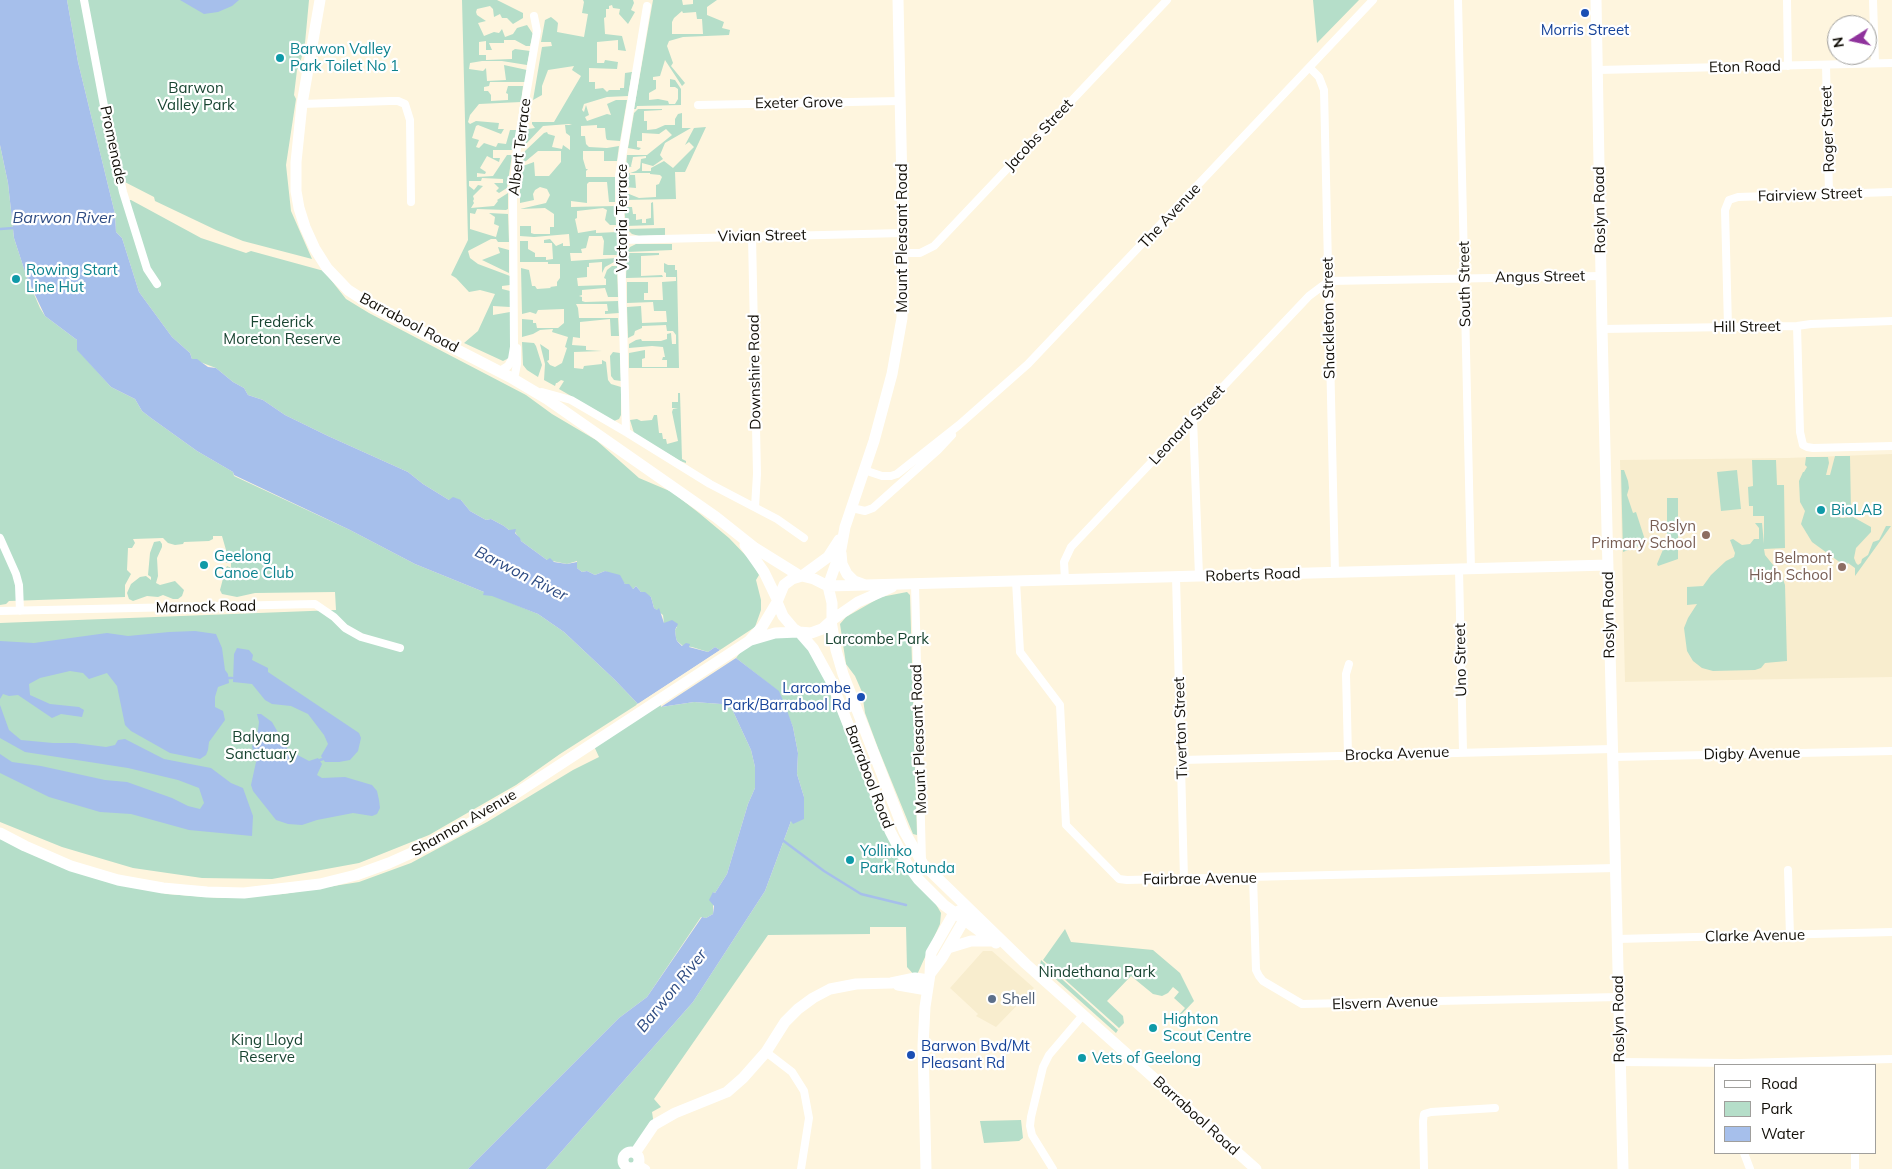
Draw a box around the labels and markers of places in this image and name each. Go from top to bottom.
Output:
marker: Morris Street [1579,7,1591,19]
place label: Morris Street [1541,21,1629,39]
place label: Barwon Valley Park Toilet No 1 [290,40,399,75]
marker: Barwon Valley Park Toilet No 1 [274,52,286,64]
place label: Rowing Start Line Hut [26,261,118,296]
marker: Rowing Start Line Hut [10,273,22,285]
place label: BioLAB [1831,501,1882,519]
marker: BioLAB [1815,504,1827,516]
place label: Roslyn Primary School [1591,517,1696,552]
marker: Roslyn Primary School [1700,529,1712,541]
place label: Geelong Canoe Club [214,547,294,582]
place label: Belmont High School [1749,549,1832,584]
marker: Geelong Canoe Club [198,559,210,571]
marker: Belmont High School [1836,561,1848,573]
place label: Larcombe Park/Barrabool Rd [723,679,851,714]
marker: Larcombe Park/Barrabool Rd [855,691,867,703]
place label: Yollinko Park Rotunda [860,842,955,877]
marker: Yollinko Park Rotunda [844,854,856,866]
place label: Shell [1002,990,1035,1008]
marker: Shell [986,993,998,1005]
place label: Highton Scout Centre [1163,1010,1251,1045]
marker: Highton Scout Centre [1147,1022,1159,1034]
place label: Barwon Bvd/Mt Pleasant Rd [921,1037,1030,1072]
marker: Barwon Bvd/Mt Pleasant Rd [905,1049,917,1061]
place label: Vets of Geelong [1092,1049,1201,1067]
marker: Vets of Geelong [1076,1052,1088,1064]

